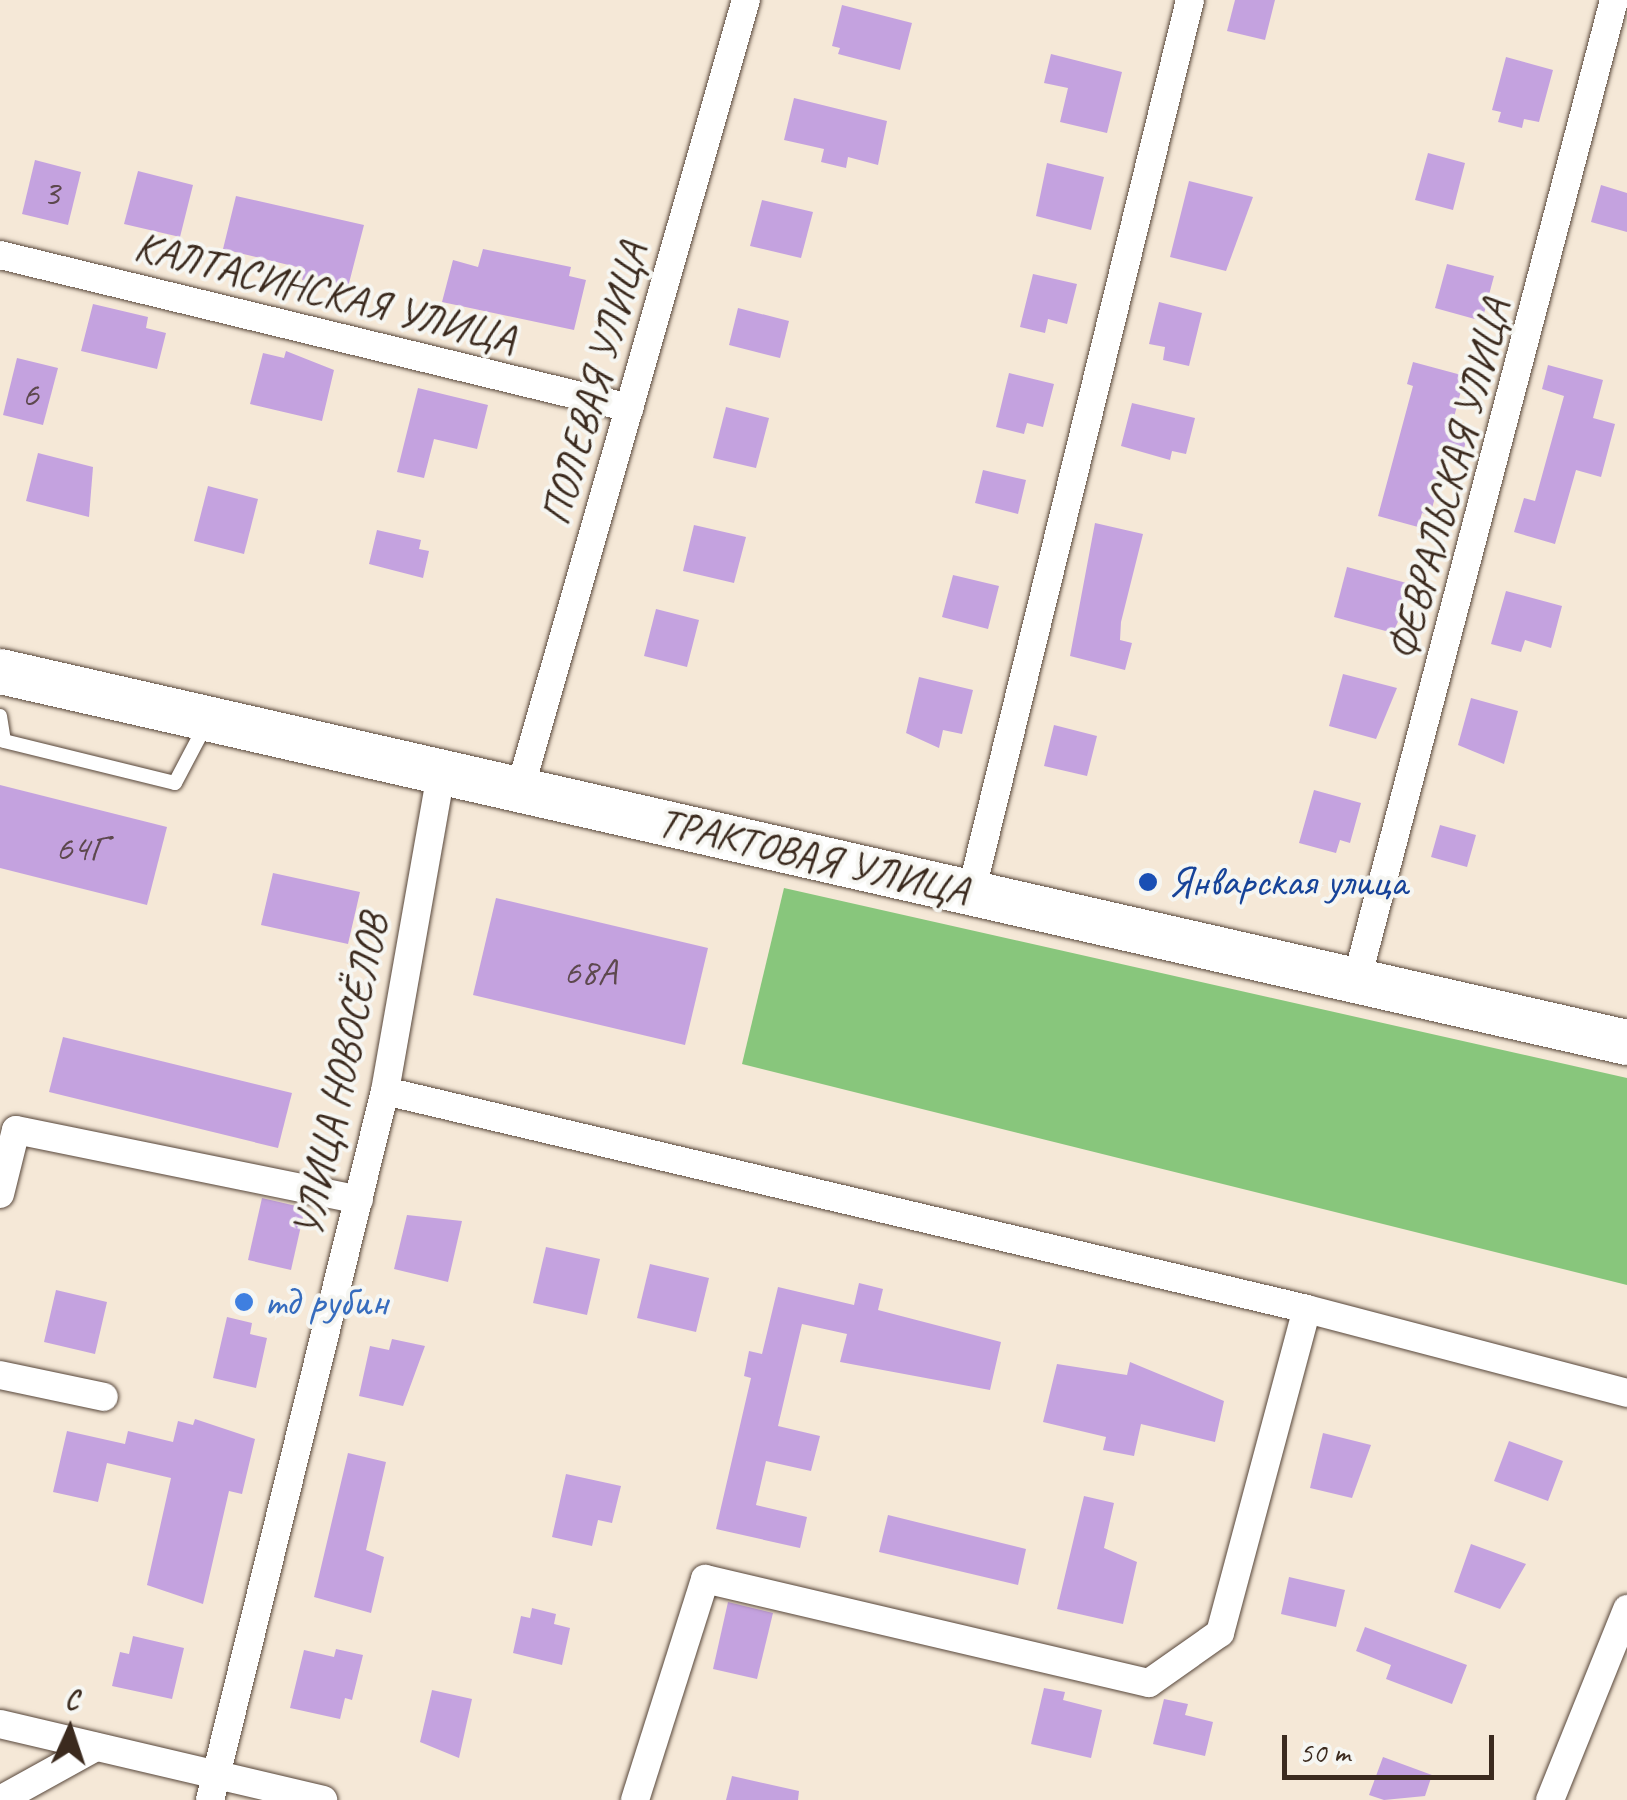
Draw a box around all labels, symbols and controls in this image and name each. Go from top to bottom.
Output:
house number: 3 [42,170,60,216]
street label: КАЛТАСИНСКАЯ УЛИЦА [130,221,520,365]
street label: ПОЛЕВАЯ УЛИЦА [531,238,659,530]
street label: ФЕВРАЛЬСКАЯ УЛИЦА [1378,294,1522,666]
house number: 6 [21,371,39,417]
street label: ТРАКТОВАЯ УЛИЦА [653,797,973,917]
house number: 64Г [55,825,107,871]
place label: Январская улица [1168,857,1407,907]
marker: Январская улица [1137,871,1159,893]
street label: УЛИЦА НОВОСЁЛОВ [282,911,400,1241]
house number: 68А [563,949,617,995]
place label: тд рубин [264,1277,385,1327]
marker: тд рубин [233,1291,255,1313]
north arrow [20,1680,120,1780]
text: С [64,1682,79,1717]
scale bar [1287,1715,1500,1777]
text: 50 m [1299,1733,1350,1771]

